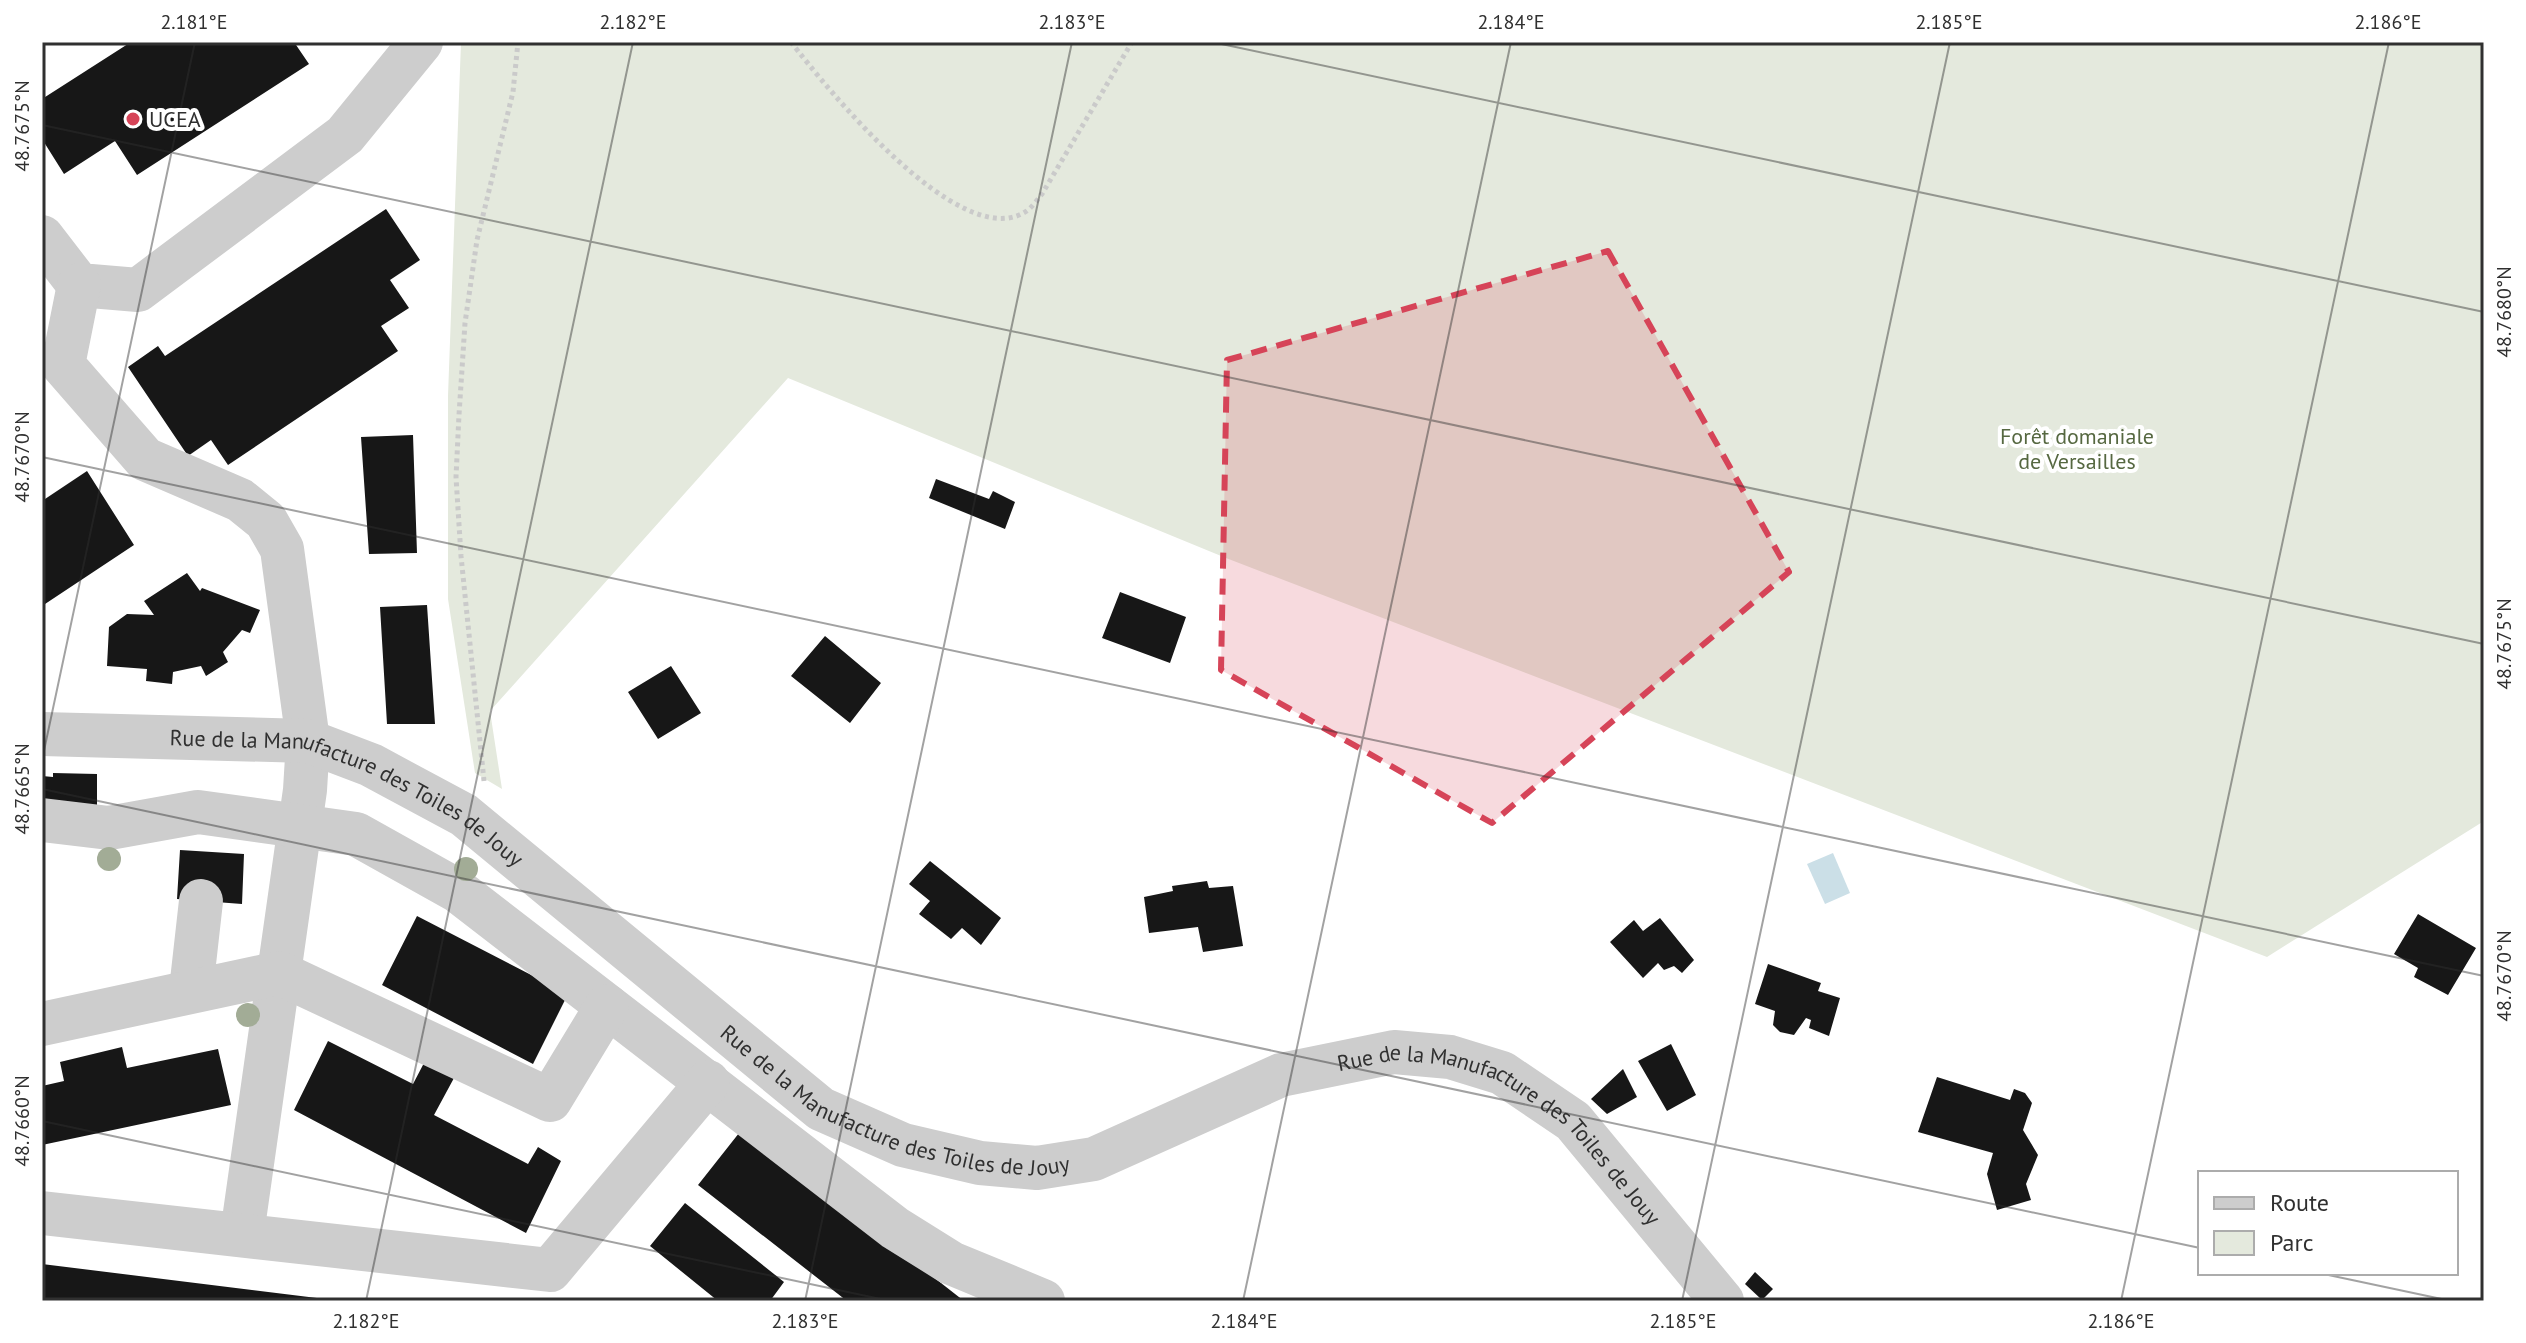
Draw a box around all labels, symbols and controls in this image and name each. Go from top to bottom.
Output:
text: 2.181°E [160,9,228,35]
text: 2.182°E [599,9,667,35]
text: 2.183°E [1038,9,1106,35]
text: 2.184°E [1477,9,1545,35]
text: 2.185°E [1915,9,1983,35]
text: 2.186°E [2354,9,2422,35]
text: 48.7675°N [9,80,35,172]
place label: UCEA [149,105,201,133]
marker: UCEA [124,110,142,128]
text: 48.7680°N [2491,266,2517,358]
text: 48.7670°N [9,411,35,503]
park label: Forêt domaniale de Versailles [2000,422,2154,475]
text: 48.7675°N [2491,598,2517,690]
street label: Rue de la Manufacture des Toiles de Jouy [169,723,530,873]
text: 48.7665°N [9,743,35,835]
text: 48.7670°N [2491,930,2517,1022]
street label: Rue de la Manufacture des Toiles de Jouy [715,1018,1072,1182]
street label: Rue de la Manufacture des Toiles de Jouy [1335,1038,1667,1231]
text: 48.7660°N [9,1075,35,1167]
legend [2198,1171,2458,1275]
text: Route [2270,1187,2329,1218]
text: Parc [2270,1227,2314,1258]
text: 2.182°E [332,1308,400,1334]
text: 2.183°E [771,1308,839,1334]
text: 2.184°E [1210,1308,1278,1334]
text: 2.185°E [1649,1308,1717,1334]
text: 2.186°E [2087,1308,2155,1334]

